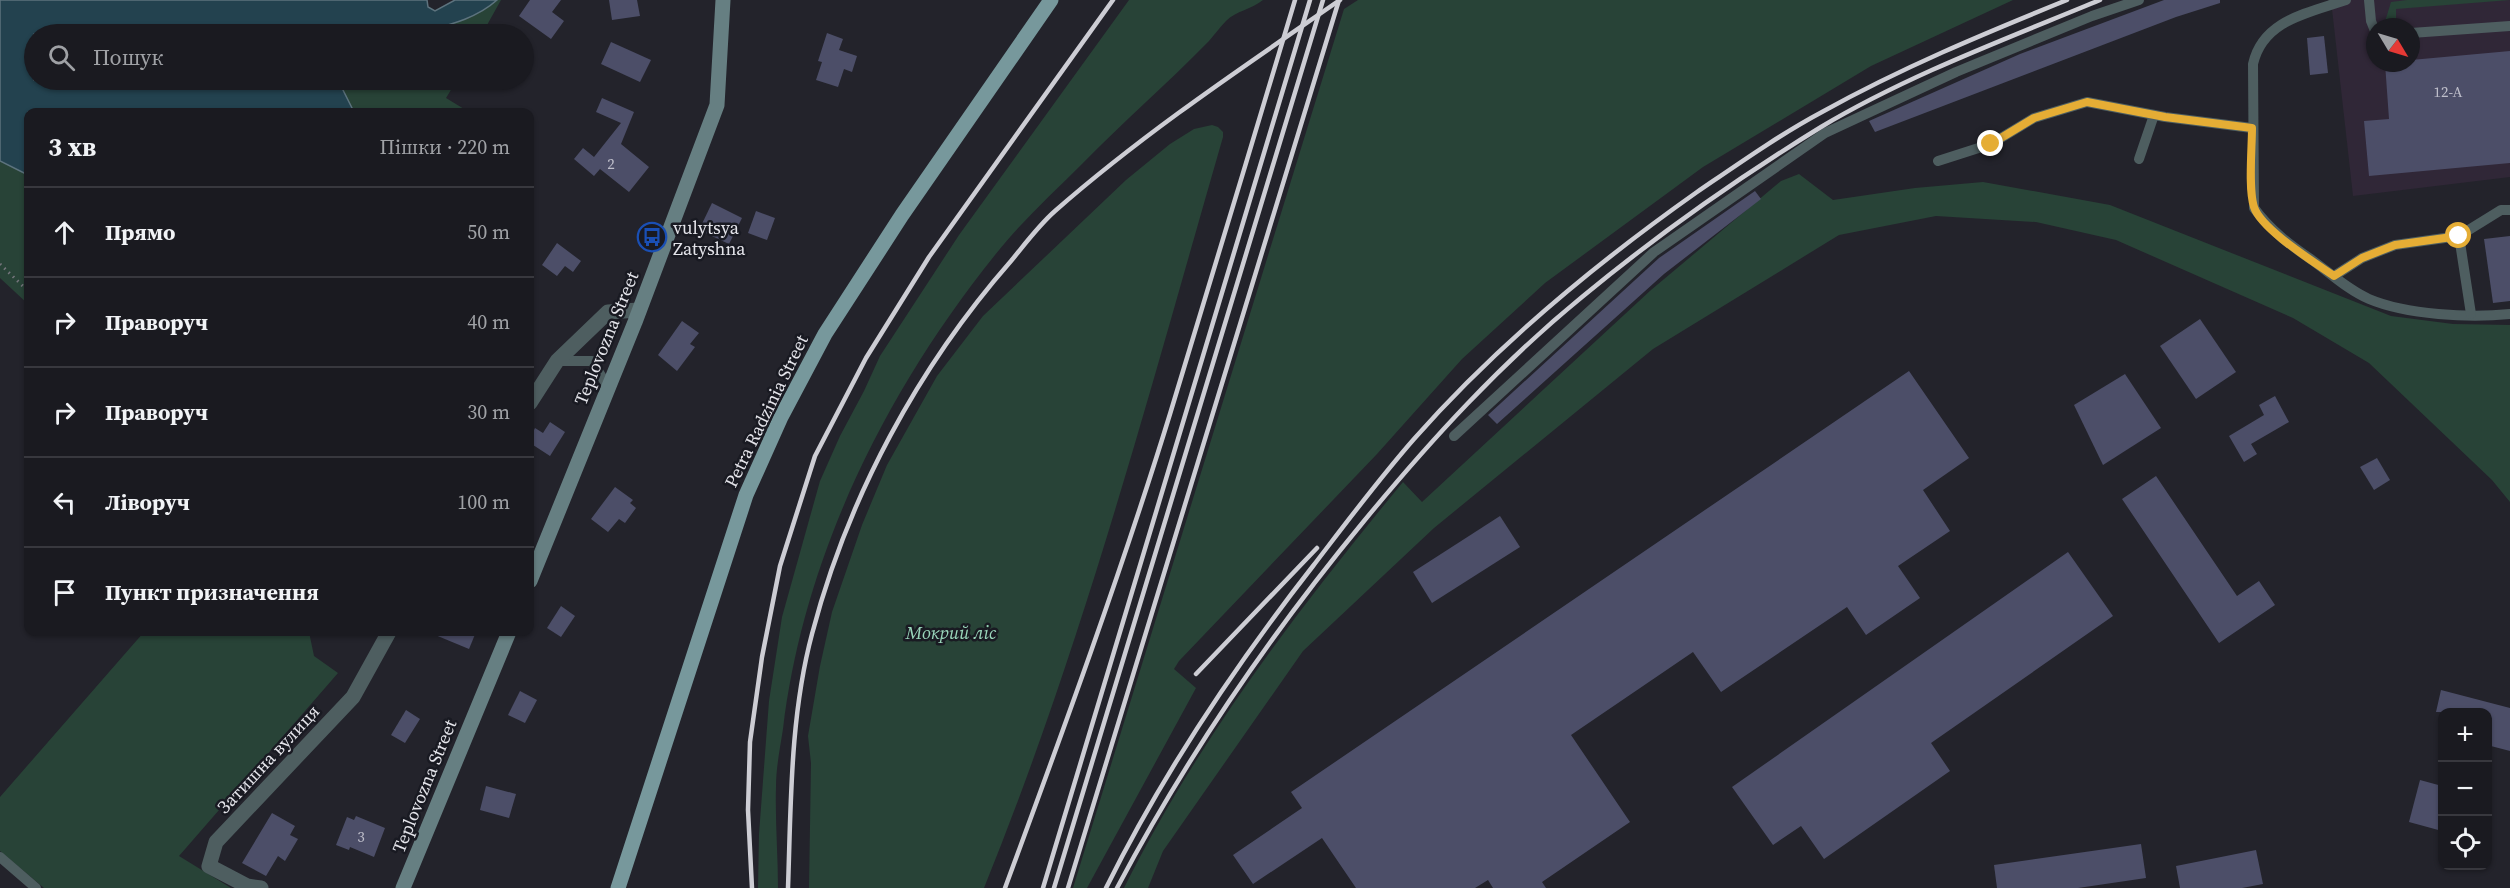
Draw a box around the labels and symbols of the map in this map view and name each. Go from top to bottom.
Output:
north arrow [2366,18,2420,72]
house number: 12-А [2433,81,2463,102]
route end [1977,130,2003,156]
house number: 2 [607,153,615,174]
place label: vulytsya Zatyshna [673,215,746,261]
bus stop icon: vulytsya Zatyshna [636,221,668,253]
route start [2445,222,2471,248]
street label: Teplovozna Street [568,267,644,408]
street label: Petra Radzinia Street [718,330,814,491]
park label: Мокрий ліс [905,620,997,645]
street label: Затишна вулиця [211,699,325,819]
street label: Teplovozna Street [386,715,462,856]
house number: 3 [357,826,365,847]

